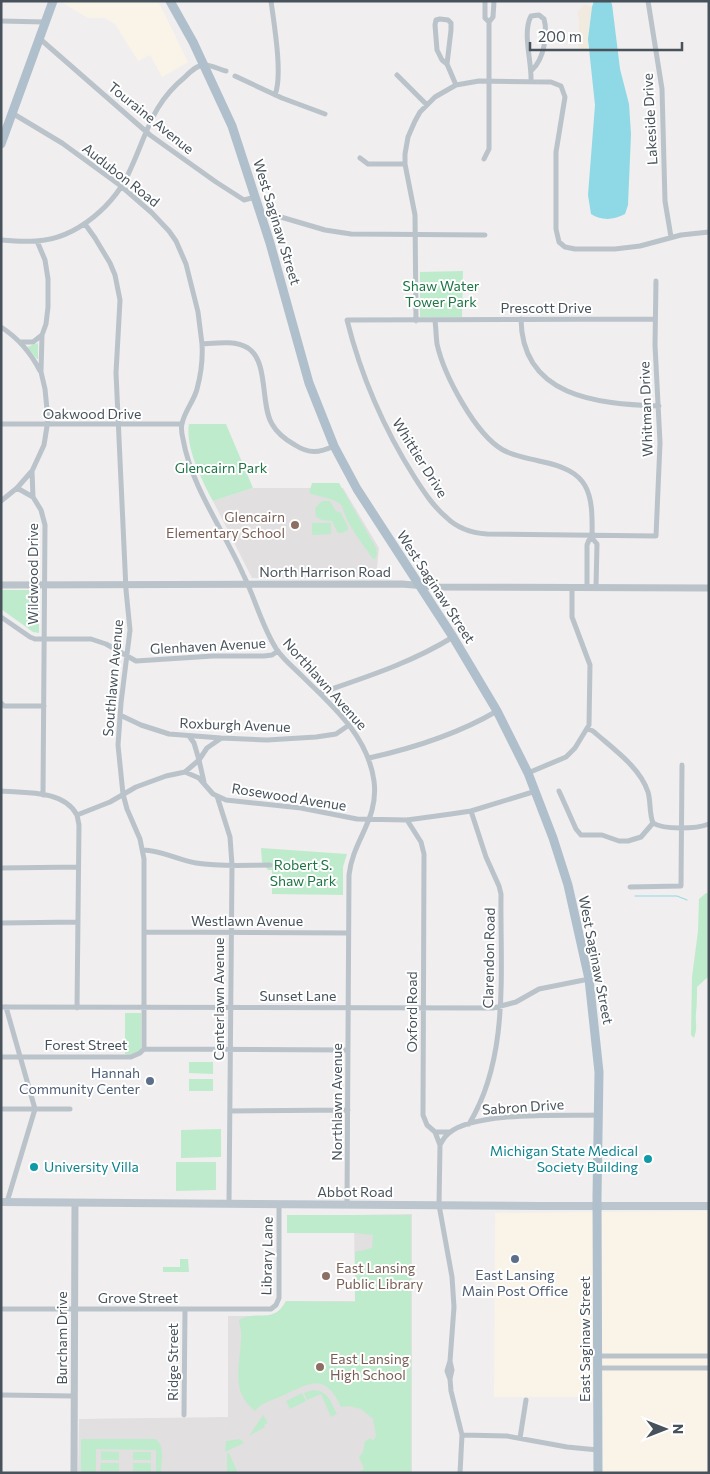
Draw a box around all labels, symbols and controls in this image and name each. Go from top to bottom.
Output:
scale bar [530,20,682,52]
text: 200 m [538,27,582,45]
street label: Lakeside Drive [639,73,660,165]
street label: Touraine Avenue [105,78,198,157]
street label: Audubon Road [79,139,163,210]
street label: West Saginaw Street [250,157,305,287]
park label: Shaw Water Tower Park [403,277,480,310]
street label: Prescott Drive [500,299,592,316]
street label: Whitman Drive [635,361,656,457]
street label: Oakwood Drive [43,405,141,422]
street label: Whittier Drive [389,415,452,501]
park label: Glencairn Park [175,459,268,476]
place label: Glencairn Elementary School [166,508,285,541]
marker: Glencairn Elementary School [289,519,301,531]
street label: Wildwood Drive [24,523,41,625]
street label: West Saginaw Street [394,527,479,646]
street label: North Harrison Road [259,563,391,580]
street label: Southlawn Avenue [99,619,126,737]
street label: Glenhaven Avenue [150,634,266,657]
street label: Northlawn Avenue [280,634,371,733]
street label: Roxburgh Avenue [179,714,291,735]
street label: Rosewood Avenue [231,779,348,814]
park label: Robert S. Shaw Park [270,856,337,889]
street label: West Saginaw Street [576,894,617,1026]
street label: Clarendon Road [479,907,498,1009]
street label: Westlawn Avenue [191,912,303,929]
street label: Centerlawn Avenue [210,938,227,1060]
street label: Oxford Road [403,971,420,1053]
street label: Sunset Lane [260,987,336,1004]
street label: Forest Street [44,1036,128,1053]
street label: Northlawn Avenue [328,1043,345,1161]
place label: Hannah Community Center [19,1064,140,1097]
marker: Hannah Community Center [144,1075,156,1087]
street label: Sabron Drive [481,1095,564,1118]
place label: Michigan State Medical Society Building [490,1142,638,1175]
marker: Michigan State Medical Society Building [642,1153,654,1165]
place label: University Villa [44,1158,139,1175]
marker: University Villa [28,1161,40,1173]
street label: Abbot Road [317,1183,393,1200]
street label: Library Lane [257,1216,276,1296]
marker: East Lansing Main Post Office [509,1253,521,1265]
place label: East Lansing Public Library [336,1259,423,1292]
place label: East Lansing Main Post Office [462,1266,568,1299]
marker: East Lansing Public Library [320,1270,332,1282]
street label: East Saginaw Street [576,1276,593,1402]
street label: Grove Street [98,1289,178,1306]
street label: Burcham Drive [53,1291,70,1385]
street label: Ridge Street [164,1323,181,1401]
place label: East Lansing High School [330,1350,410,1383]
marker: East Lansing High School [314,1361,326,1373]
north arrow [640,1404,690,1454]
text: N [670,1424,687,1434]

